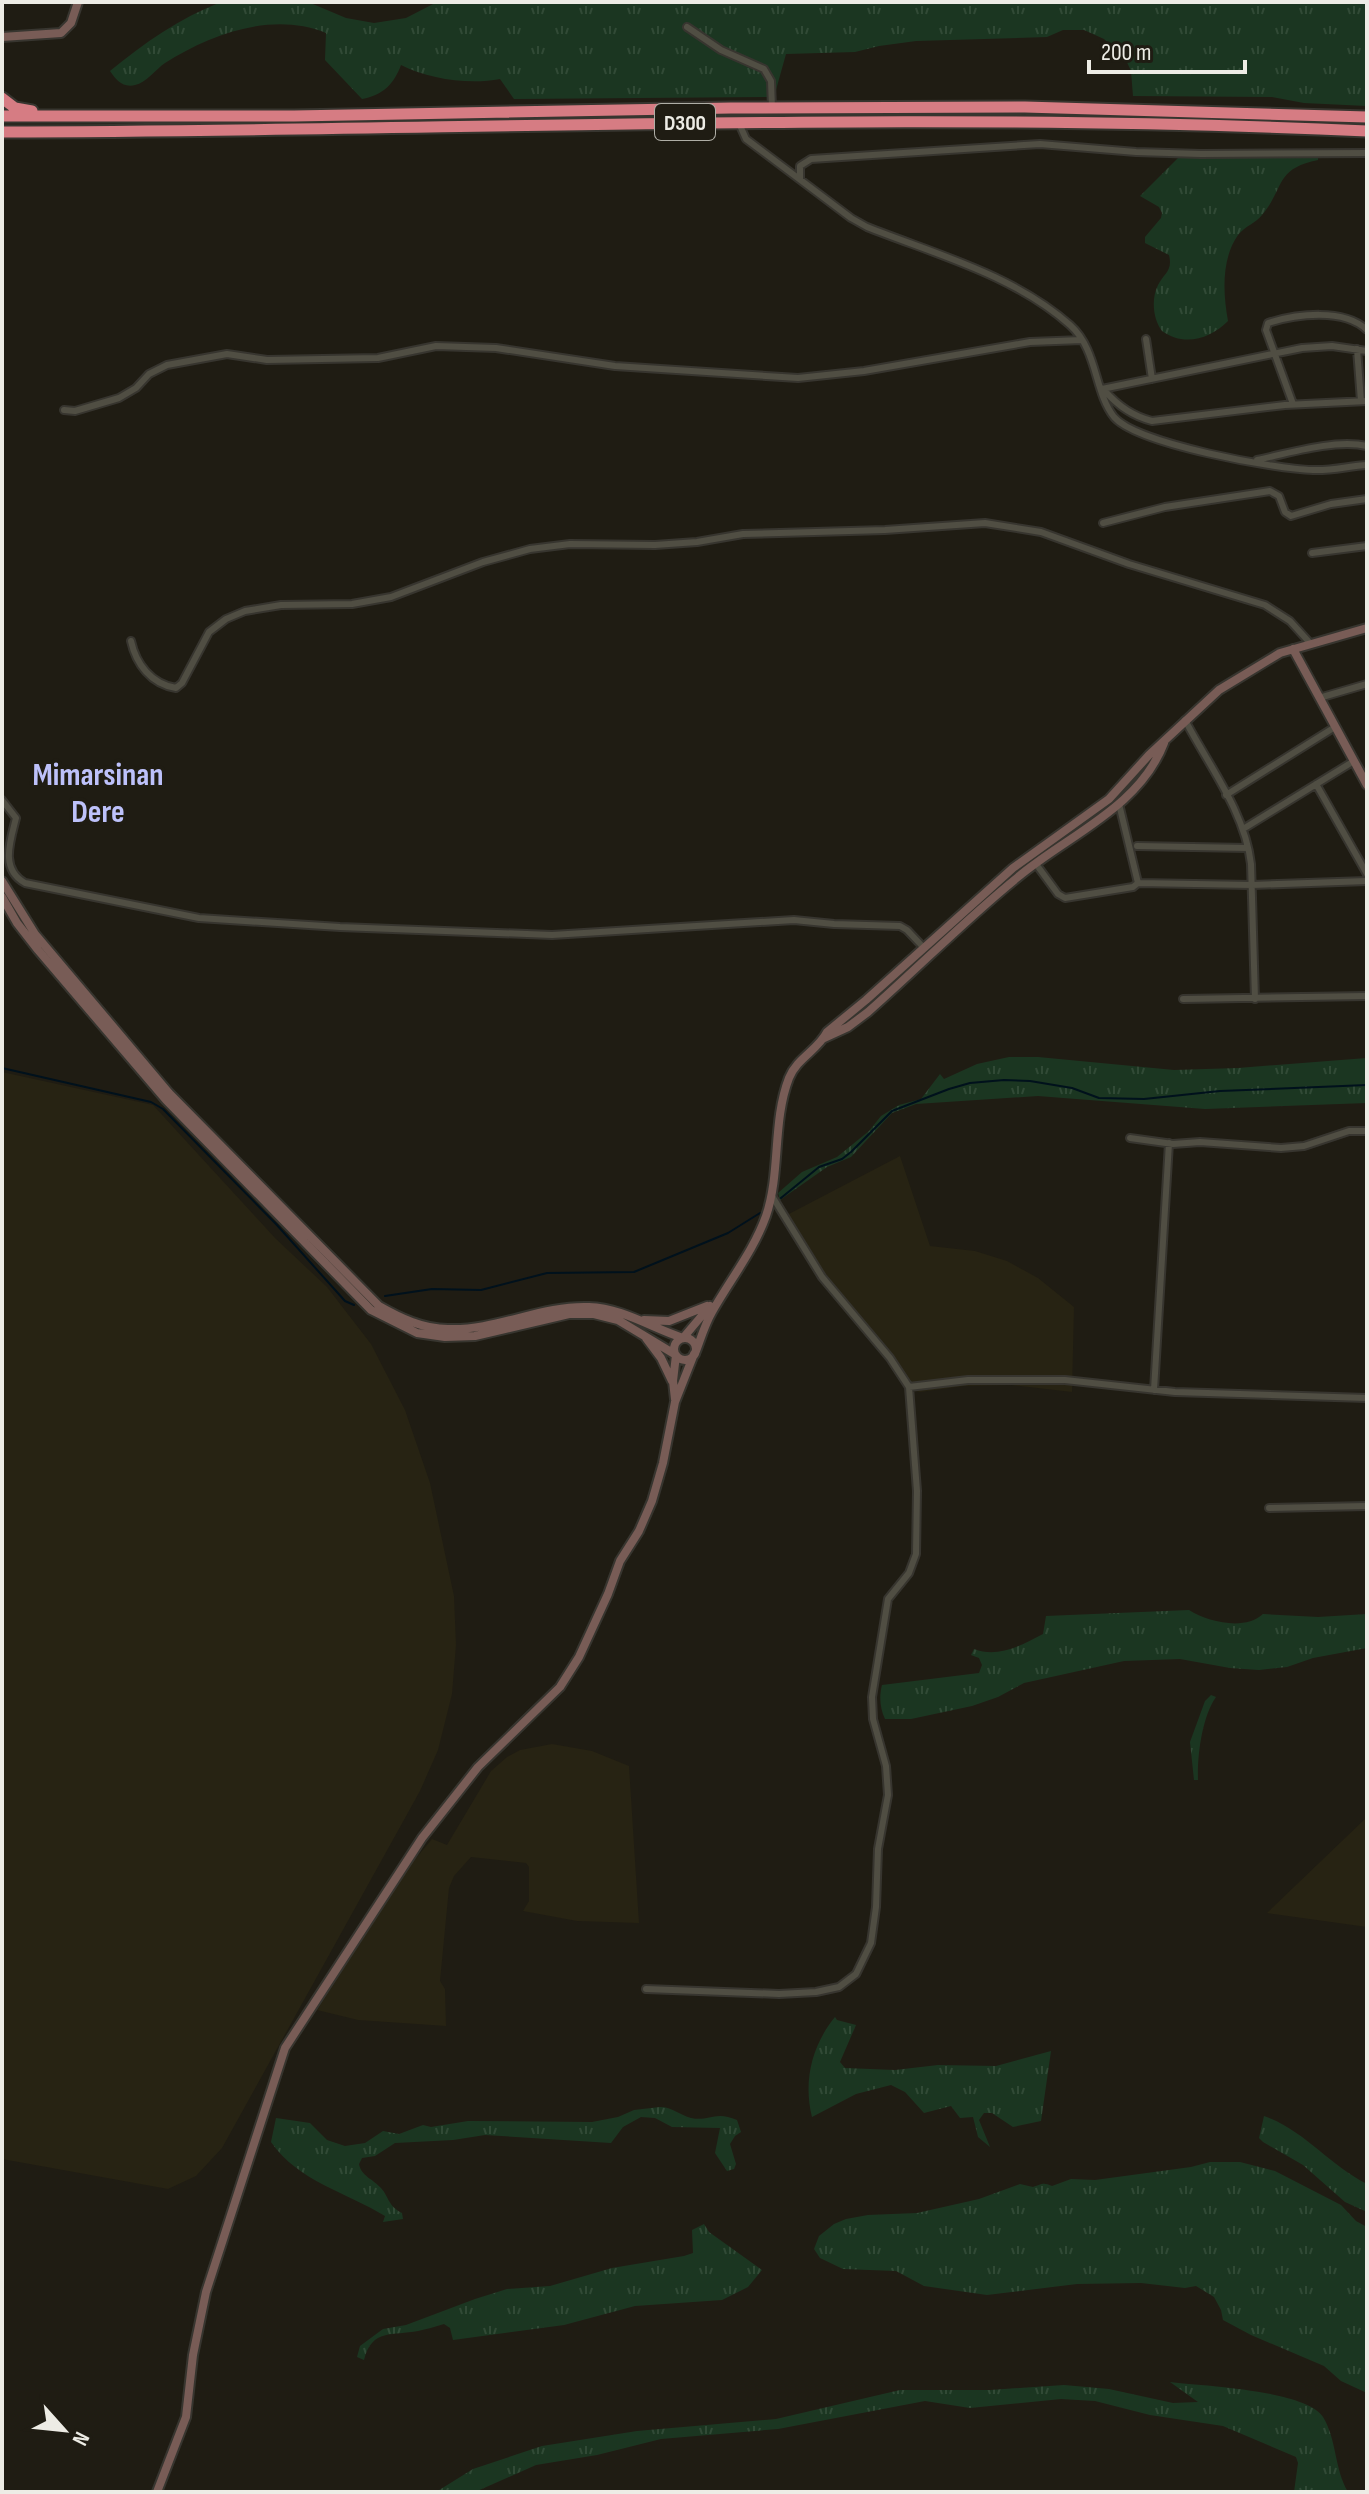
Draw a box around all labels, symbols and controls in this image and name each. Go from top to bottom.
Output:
scale bar [1089,24,1245,74]
text: 200 m [1101,38,1152,67]
road number: D300 [655,104,715,140]
district label: Mimarsinan Dere [32,756,164,832]
north arrow [24,2390,104,2470]
text: N [66,2427,95,2450]

